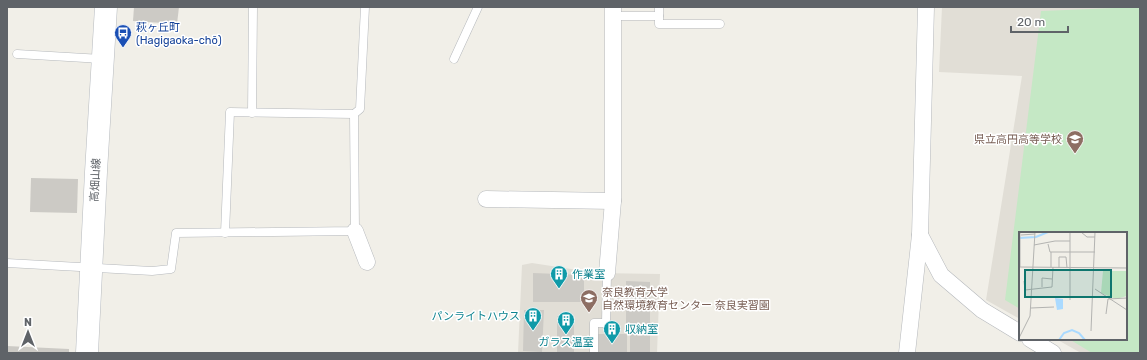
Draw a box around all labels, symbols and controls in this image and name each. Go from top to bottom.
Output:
scale bar [1011,8,1068,34]
text: 20 m [1017,15,1045,29]
place label: 萩ヶ丘町 (Hagigaoka-chō) [136,21,222,47]
bus stop icon: 萩ヶ丘町 (Hagigaoka-chō) [113,23,133,48]
school or university icon: 県立高円高等学校 [1065,129,1085,154]
place label: 県立高円高等学校 [974,133,1062,146]
street label: 高畑山線 [88,158,103,202]
inset map [1019,232,1127,340]
building icon: 作業室 [549,264,569,289]
place label: 作業室 [572,268,605,281]
place label: 奈良教育大学 自然環境教育センター 奈良実習園 [602,286,770,312]
school or university icon: 奈良教育大学 自然環境教育センター 奈良実習園 [579,288,599,313]
building icon: パンライトハウス [523,306,543,331]
place label: パンライトハウス [431,310,520,323]
building icon: ガラス温室 [556,310,576,335]
north arrow [8,312,48,352]
text: N [24,316,32,329]
building icon: 収納室 [602,319,622,344]
place label: 収納室 [625,323,658,336]
place label: ガラス温室 [539,336,593,349]

